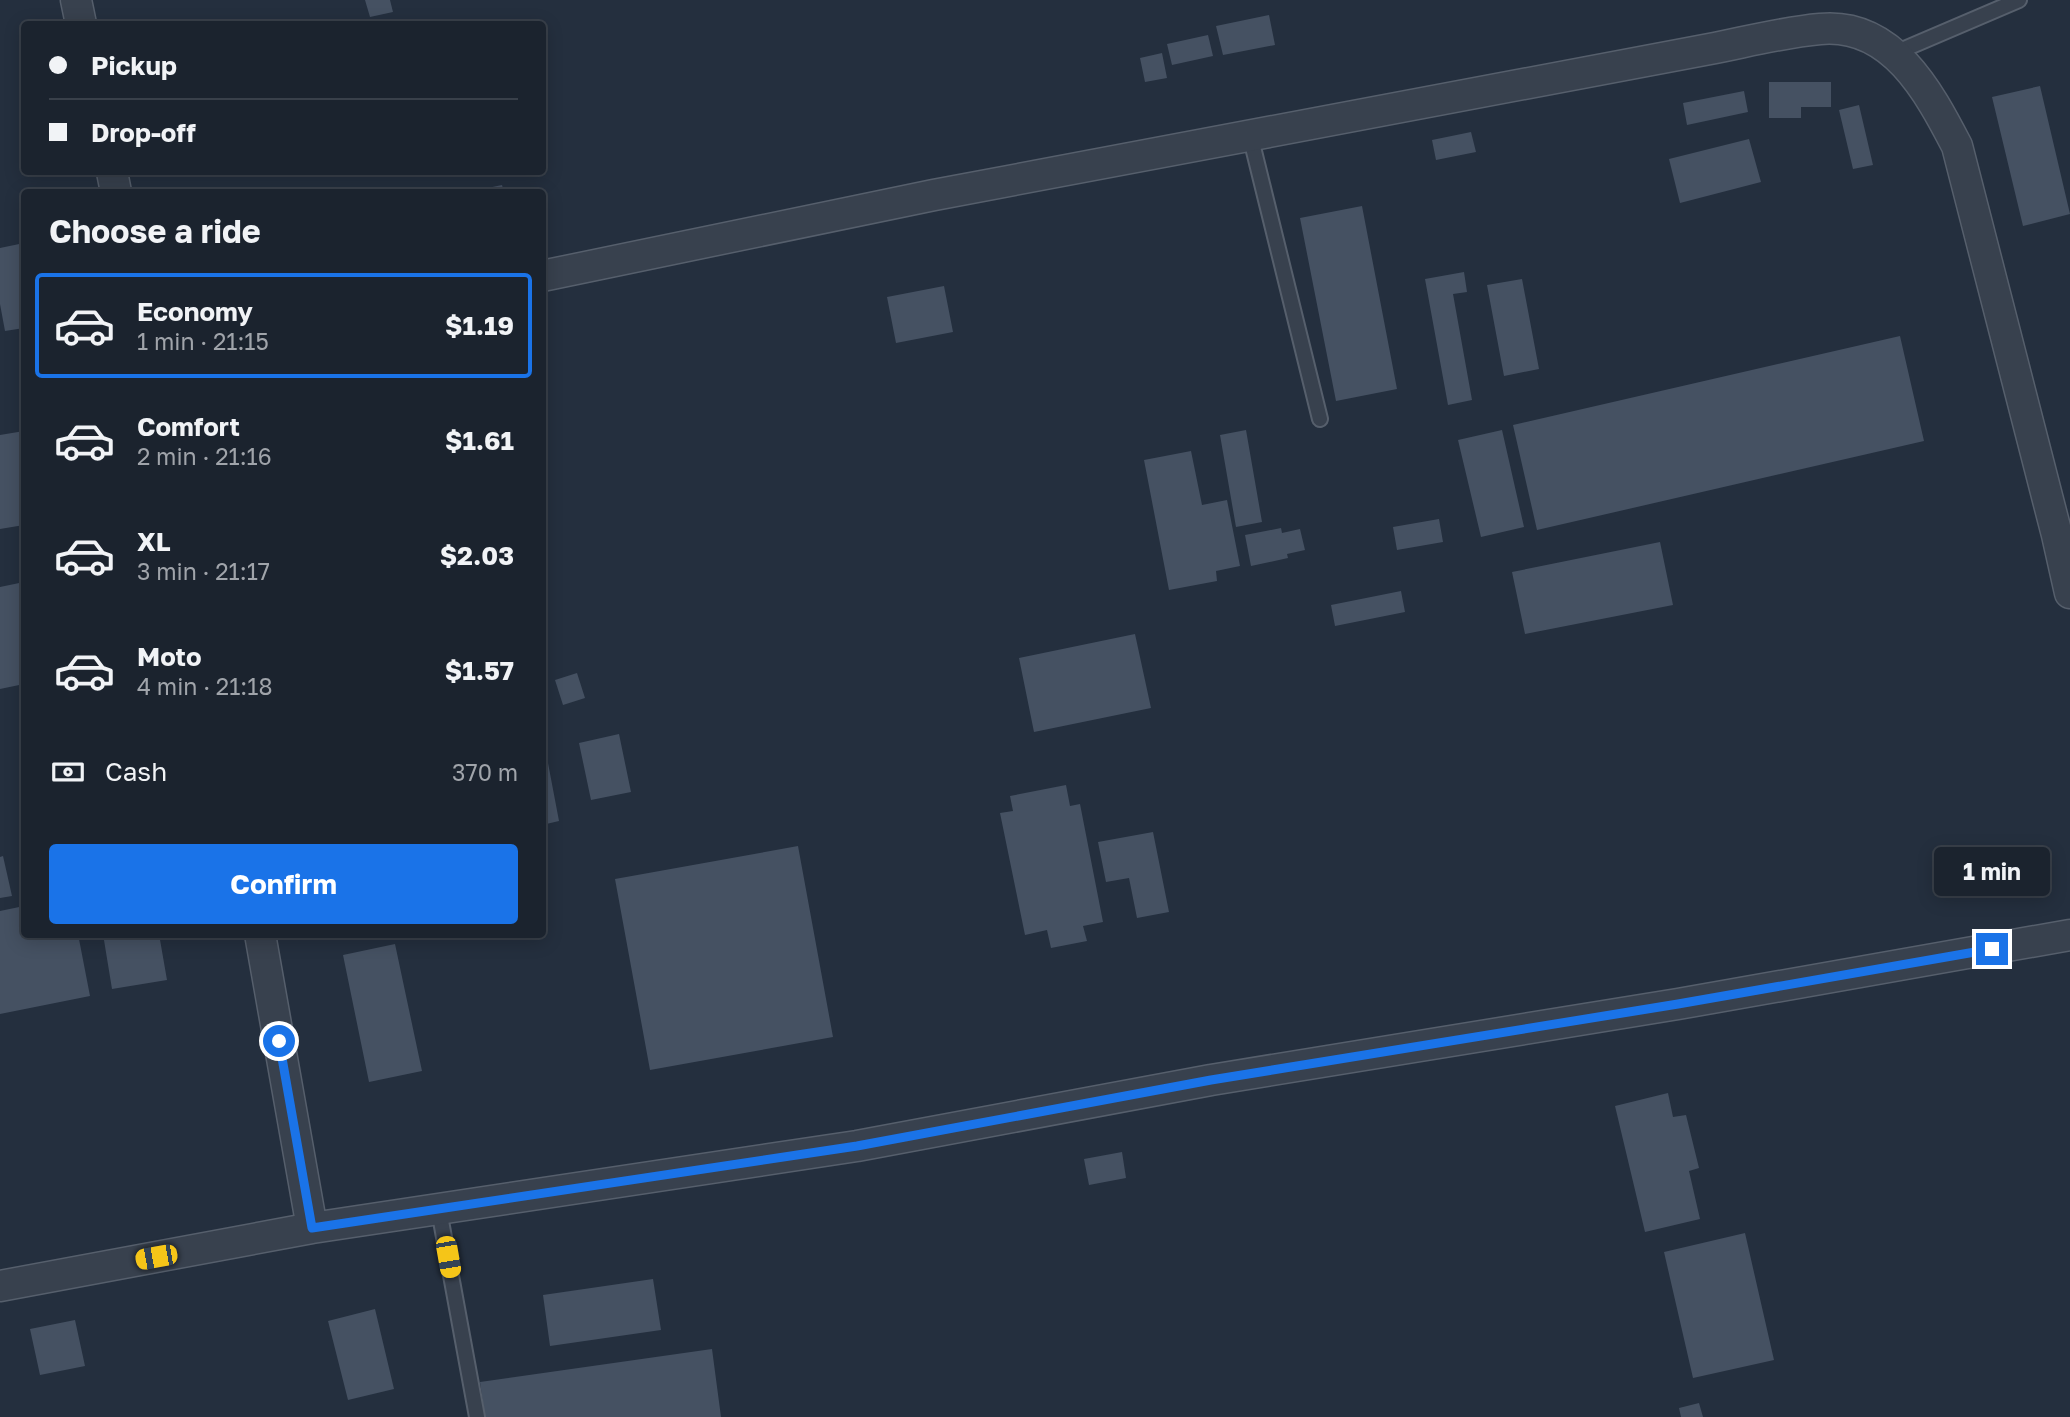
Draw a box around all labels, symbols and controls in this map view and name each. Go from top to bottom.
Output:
text: Pickup [91,50,177,81]
text: Drop-off [91,117,196,148]
text: Choose a ride [49,212,261,250]
icon: car [53,294,116,357]
text: Economy [137,296,253,327]
text: $1.19 [445,310,514,341]
text: 1 min · 21:15 [137,327,269,355]
icon: car [53,409,116,472]
text: Comfort [137,411,240,442]
text: $1.61 [445,425,514,456]
text: 2 min · 21:16 [137,442,272,470]
icon: car [53,524,116,587]
text: XL [137,526,171,557]
text: $2.03 [440,540,514,571]
text: 3 min · 21:17 [137,557,270,585]
icon: car [53,639,116,702]
text: Moto [137,641,202,672]
text: $1.57 [445,655,514,686]
text: 4 min · 21:18 [137,672,272,700]
icon: cash [49,753,87,791]
text: Cash [105,756,167,787]
text: 370 m [452,758,518,786]
button: Confirm [49,844,518,924]
callout: 1 min [1934,848,2050,897]
text: 1 min [1963,857,2021,885]
route end [1976,933,2008,965]
route start [263,1025,295,1057]
car [435,1234,462,1280]
car [134,1243,179,1271]

